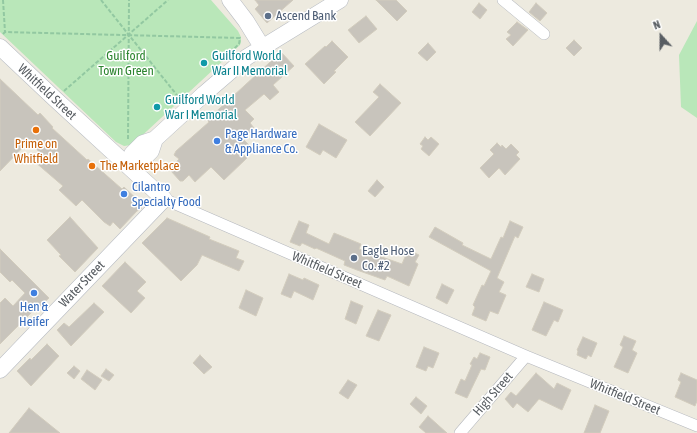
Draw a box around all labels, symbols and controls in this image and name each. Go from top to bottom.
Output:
place label: Ascend Bank [276,8,336,24]
marker: Ascend Bank [263,11,273,21]
north arrow [641,16,681,56]
text: N [652,18,662,32]
park label: Guilford Town Green [98,48,154,79]
place label: Guilford World War II Memorial [212,48,288,79]
marker: Guilford World War II Memorial [199,58,209,68]
street label: Whitfield Street [14,61,80,123]
place label: Guilford World War I Memorial [165,92,237,123]
marker: Guilford World War I Memorial [152,102,162,112]
marker: Prime on Whitfield [31,125,41,135]
place label: Page Hardware & Appliance Co. [225,126,298,157]
place label: Prime on Whitfield [14,136,58,167]
marker: Page Hardware & Appliance Co. [212,136,222,146]
place label: The Marketplace [100,158,179,174]
marker: The Marketplace [87,161,97,171]
place label: Cilantro Specialty Food [132,179,201,210]
marker: Cilantro Specialty Food [119,189,129,199]
place label: Eagle Hose Co. #2 [362,243,414,274]
street label: Whitfield Street [290,248,364,292]
marker: Eagle Hose Co. #2 [349,253,359,263]
street label: Water Street [56,257,108,311]
marker: Hen & Heifer [29,288,39,298]
place label: Hen & Heifer [19,299,49,330]
street label: High Street [470,369,516,419]
street label: Whitfield Street [587,376,663,418]

